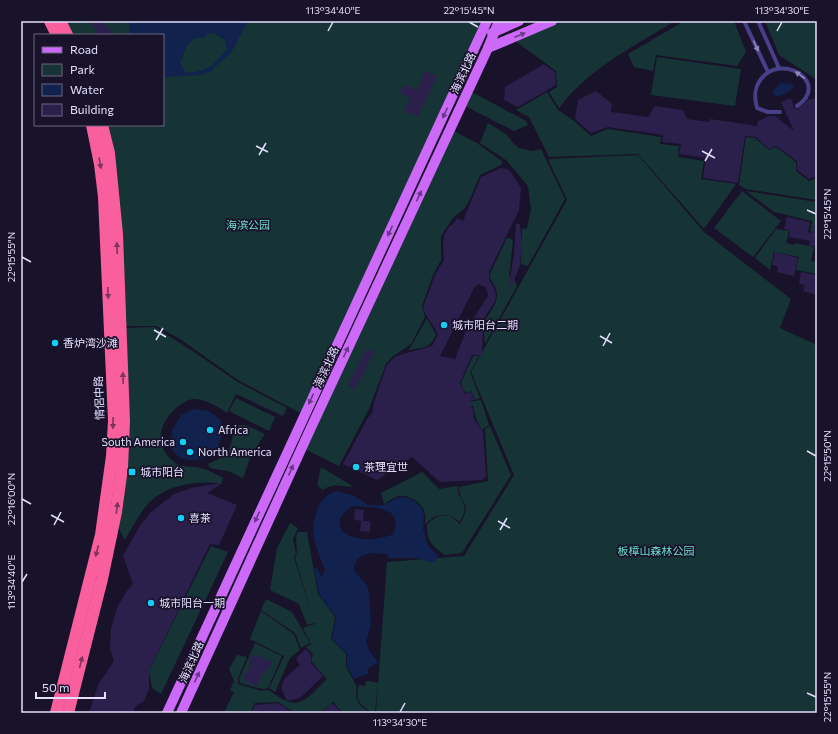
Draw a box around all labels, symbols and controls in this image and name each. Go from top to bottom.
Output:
text: 113°34'40"E [306,4,360,16]
text: 22°15'45"N [444,4,494,16]
text: 113°34'30"E [755,4,809,16]
one-way arrow [515,32,527,38]
legend [34,34,164,126]
one-way arrow [753,41,759,52]
text: Road [70,42,98,56]
street label: 海滨北路 [447,50,478,95]
text: Park [70,62,96,76]
one-way arrow [795,71,806,79]
text: Water [70,82,104,96]
text: Building [70,102,114,116]
one-way arrow [442,107,448,118]
one-way arrow [97,157,103,169]
text: 22°15'45"N [821,189,833,239]
one-way arrow [416,190,422,202]
park label: 海滨公园 [226,218,270,231]
one-way arrow [387,225,393,236]
text: 22°15'55"N [5,232,17,282]
one-way arrow [114,242,121,254]
one-way arrow [105,287,112,299]
place label: 城市阳台二期 [452,318,518,331]
marker: 城市阳台二期 [439,320,449,330]
place label: 香炉湾沙滩 [63,336,118,349]
marker: 香炉湾沙滩 [50,338,60,348]
street label: 海滨北路 [310,344,341,389]
one-way arrow [343,346,349,357]
one-way arrow [119,372,126,384]
street label: 情侶中路 [91,376,106,420]
one-way arrow [308,393,314,405]
one-way arrow [110,417,116,430]
place label: Africa [218,423,248,436]
marker: Africa [205,425,215,435]
text: 22°15'50"N [821,430,833,482]
place label: South America [102,435,175,448]
marker: South America [178,437,188,447]
place label: North America [198,445,272,458]
marker: North America [185,447,195,457]
place label: 茶理宜世 [364,460,408,473]
marker: 茶理宜世 [351,462,361,472]
one-way arrow [289,463,295,475]
place label: 城市阳台 [140,465,184,478]
marker: 城市阳台 [127,467,137,477]
text: 22°16'00"N [5,473,17,525]
one-way arrow [114,502,120,514]
place label: 喜茶 [189,511,211,524]
one-way arrow [254,512,260,523]
marker: 喜茶 [176,513,186,523]
park label: 板樟山森林公园 [618,544,695,557]
one-way arrow [93,545,99,557]
text: 113°34'40"E [5,555,17,609]
place label: 城市阳台一期 [159,596,225,609]
marker: 城市阳台一期 [146,598,156,608]
street label: 海滨北路 [176,639,205,685]
one-way arrow [78,655,84,668]
one-way arrow [194,672,200,683]
text: 22°15'55"N [821,672,833,722]
scale bar [36,674,105,700]
text: 50 m [42,680,70,694]
text: 113°34'30"E [373,716,427,728]

